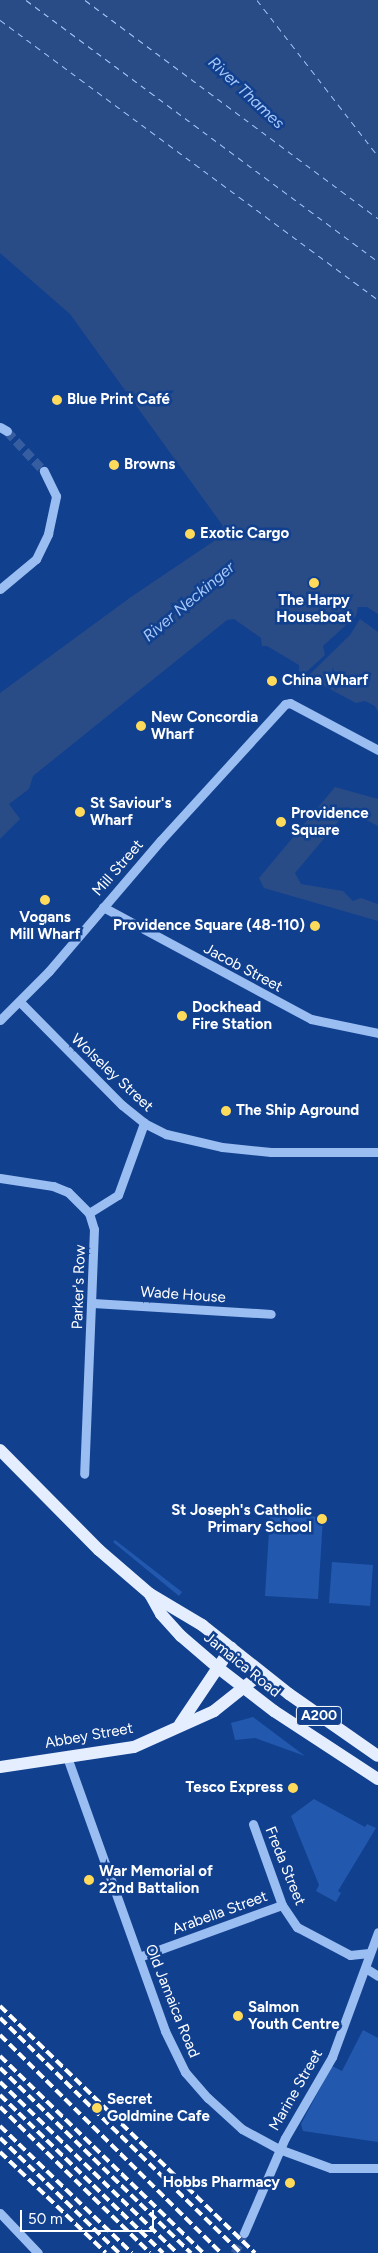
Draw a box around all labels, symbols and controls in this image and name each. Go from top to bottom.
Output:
water label: River Thames [204,53,288,133]
place label: Blue Print Café [67,391,170,409]
marker: Blue Print Café [51,394,63,406]
place label: Browns [124,456,175,474]
marker: Browns [108,459,120,471]
place label: Exotic Cargo [200,525,289,543]
marker: Exotic Cargo [184,528,196,540]
water label: River Neckinger [139,558,239,646]
marker: The Harpy Houseboat [308,577,320,589]
place label: The Harpy Houseboat [276,591,352,626]
place label: China Wharf [282,672,368,690]
marker: China Wharf [266,675,278,687]
place label: New Concordia Wharf [151,708,258,743]
marker: New Concordia Wharf [135,720,147,732]
place label: St Saviour's Wharf [90,794,171,829]
place label: Providence Square [291,804,369,839]
marker: St Saviour's Wharf [74,806,86,818]
marker: Providence Square [275,816,287,828]
street label: Mill Street [89,836,147,900]
marker: Vogans Mill Wharf [39,894,51,906]
place label: Vogans Mill Wharf [10,908,80,943]
place label: Providence Square (48-110) [113,917,305,935]
marker: Providence Square (48-110) [309,920,321,932]
street label: Jacob Street [201,940,285,996]
place label: Dockhead Fire Station [192,998,272,1033]
marker: Dockhead Fire Station [176,1010,188,1022]
street label: Wolseley Street [67,1030,157,1116]
place label: The Ship Aground [236,1102,359,1120]
marker: The Ship Aground [220,1105,232,1117]
street label: Parker's Row [69,1244,89,1330]
street label: Wade House [140,1283,226,1307]
place label: St Joseph's Catholic Primary School [171,1501,312,1536]
marker: St Joseph's Catholic Primary School [316,1513,328,1525]
street label: Jamaica Road [200,1629,284,1701]
road number: A200 [295,1704,343,1728]
street label: Abbey Street [43,1719,135,1753]
place label: Tesco Express [186,1779,283,1797]
marker: Tesco Express [287,1782,299,1794]
street label: Freda Street [261,1824,309,1908]
place label: War Memorial of 22nd Battalion [99,1862,213,1897]
marker: War Memorial of 22nd Battalion [83,1874,95,1886]
street label: Arabella Street [170,1887,270,1939]
street label: Old Jamaica Road [141,1942,203,2060]
place label: Salmon Youth Centre [248,1998,340,2033]
marker: Salmon Youth Centre [232,2010,244,2022]
street label: Marine Street [265,2046,327,2134]
place label: Secret Goldmine Cafe [107,2090,210,2125]
marker: Secret Goldmine Cafe [91,2102,103,2114]
place label: Hobbs Pharmacy [163,2174,280,2192]
marker: Hobbs Pharmacy [284,2177,296,2189]
scale bar [22,2200,156,2232]
text: 50 m [28,2210,63,2228]

